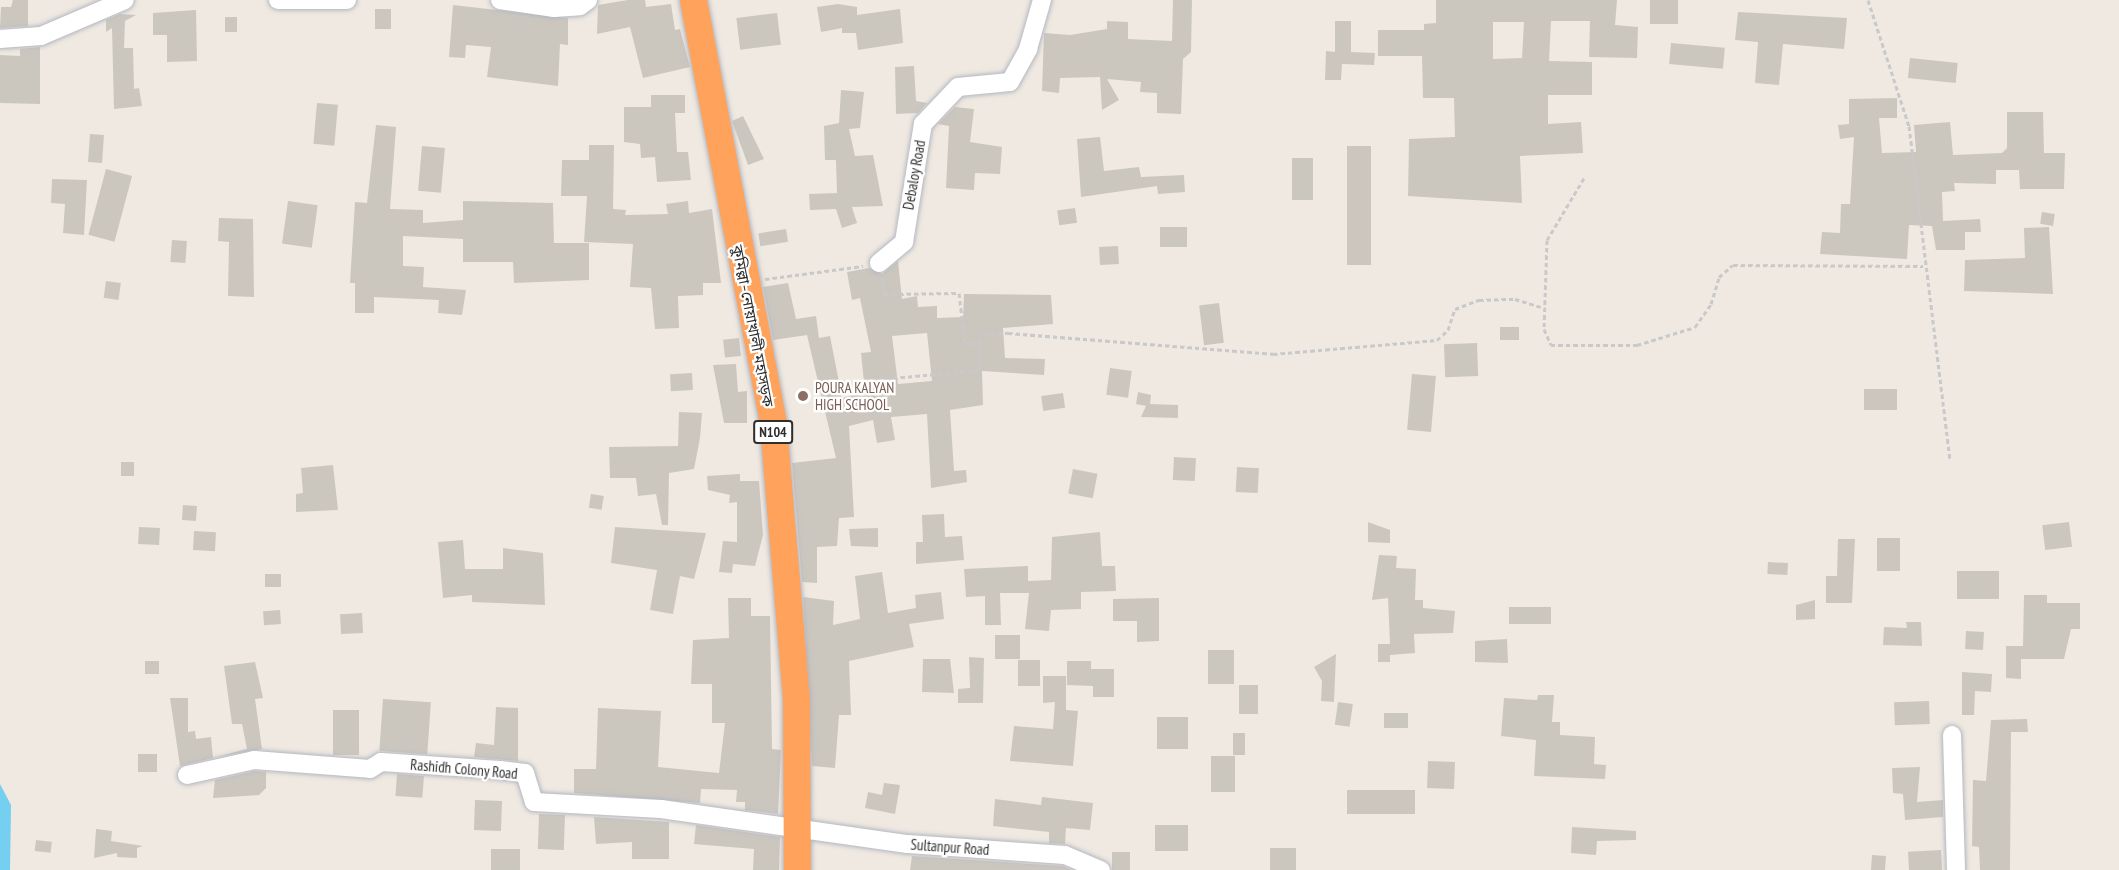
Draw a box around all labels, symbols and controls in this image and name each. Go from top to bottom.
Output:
street label: Debaloy Road [899,139,929,211]
street label: কুমিল্লা–নোয়াখালী মহাসড়ক [728,244,778,408]
place label: POURA KALYAN HIGH SCHOOL [815,378,895,413]
marker: POURA KALYAN HIGH SCHOOL [796,389,810,403]
road number: N104 [752,421,794,443]
street label: Rashidh Colony Road [409,755,519,783]
street label: Sultanpur Road [910,835,990,859]

